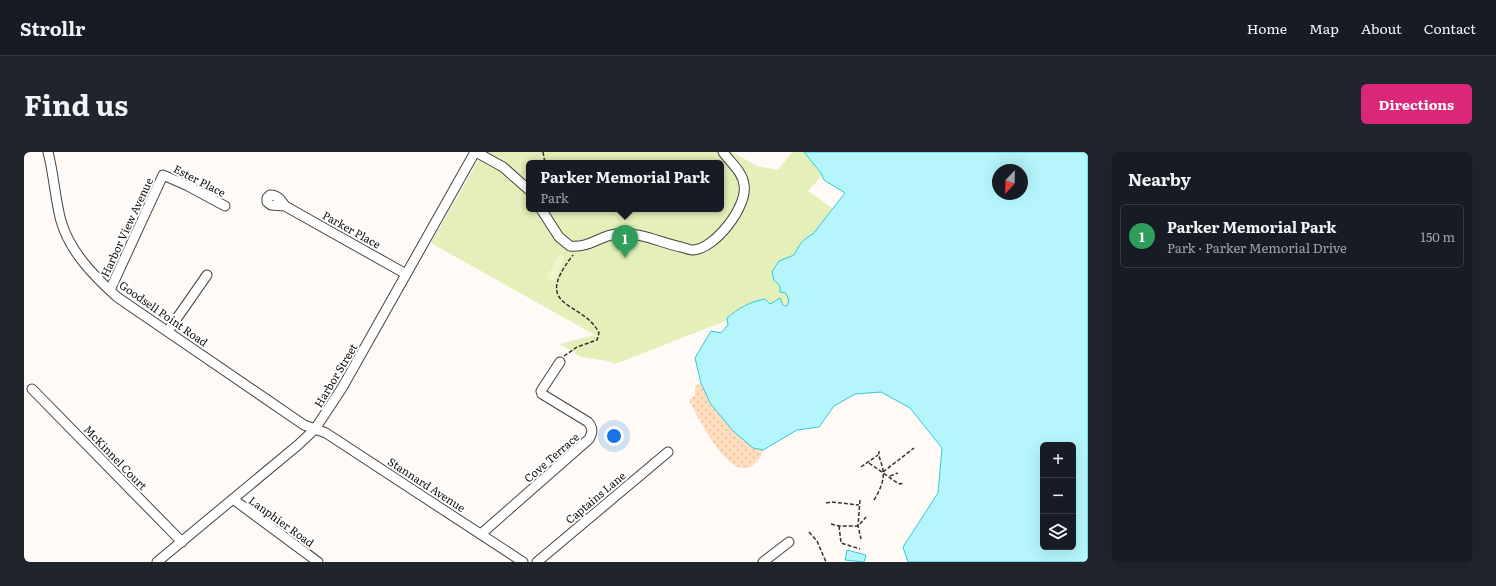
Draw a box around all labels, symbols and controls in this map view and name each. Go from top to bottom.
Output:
text: Strollr [20,14,85,42]
text: Home [1247,18,1287,38]
text: Map [1309,18,1339,38]
text: About [1361,18,1402,38]
text: Contact [1424,18,1476,38]
text: Find us [24,83,128,125]
button: Directions [1361,84,1472,124]
street label: Ester Place [171,160,229,200]
popup [526,160,724,212]
north arrow [992,164,1028,200]
text: Parker Memorial Park [540,165,710,188]
text: Nearby [1128,166,1191,191]
street label: Harbor View Avenue [96,174,156,279]
text: Park [540,188,569,207]
street label: Parker Place [320,206,384,252]
text: Parker Memorial Park [1167,215,1336,238]
pin: 1 [612,225,638,258]
text: 1 [1139,227,1145,246]
text: 150 m [1420,227,1455,246]
text: Park · Parker Memorial Drive [1167,238,1347,257]
street label: Goodsell Point Road [116,276,212,350]
street label: Harbor Street [310,340,361,410]
street label: McKinnel Court [81,421,152,493]
your location [604,426,624,446]
street label: Cove Terrace [520,428,582,486]
map controls [1040,442,1076,550]
button: + [1040,442,1076,478]
street label: Stannard Avenue [385,453,469,515]
street label: Captains Lane [561,467,629,527]
button: − [1040,478,1076,514]
street label: Lanphier Road [246,492,318,550]
button: layers [1040,514,1076,550]

